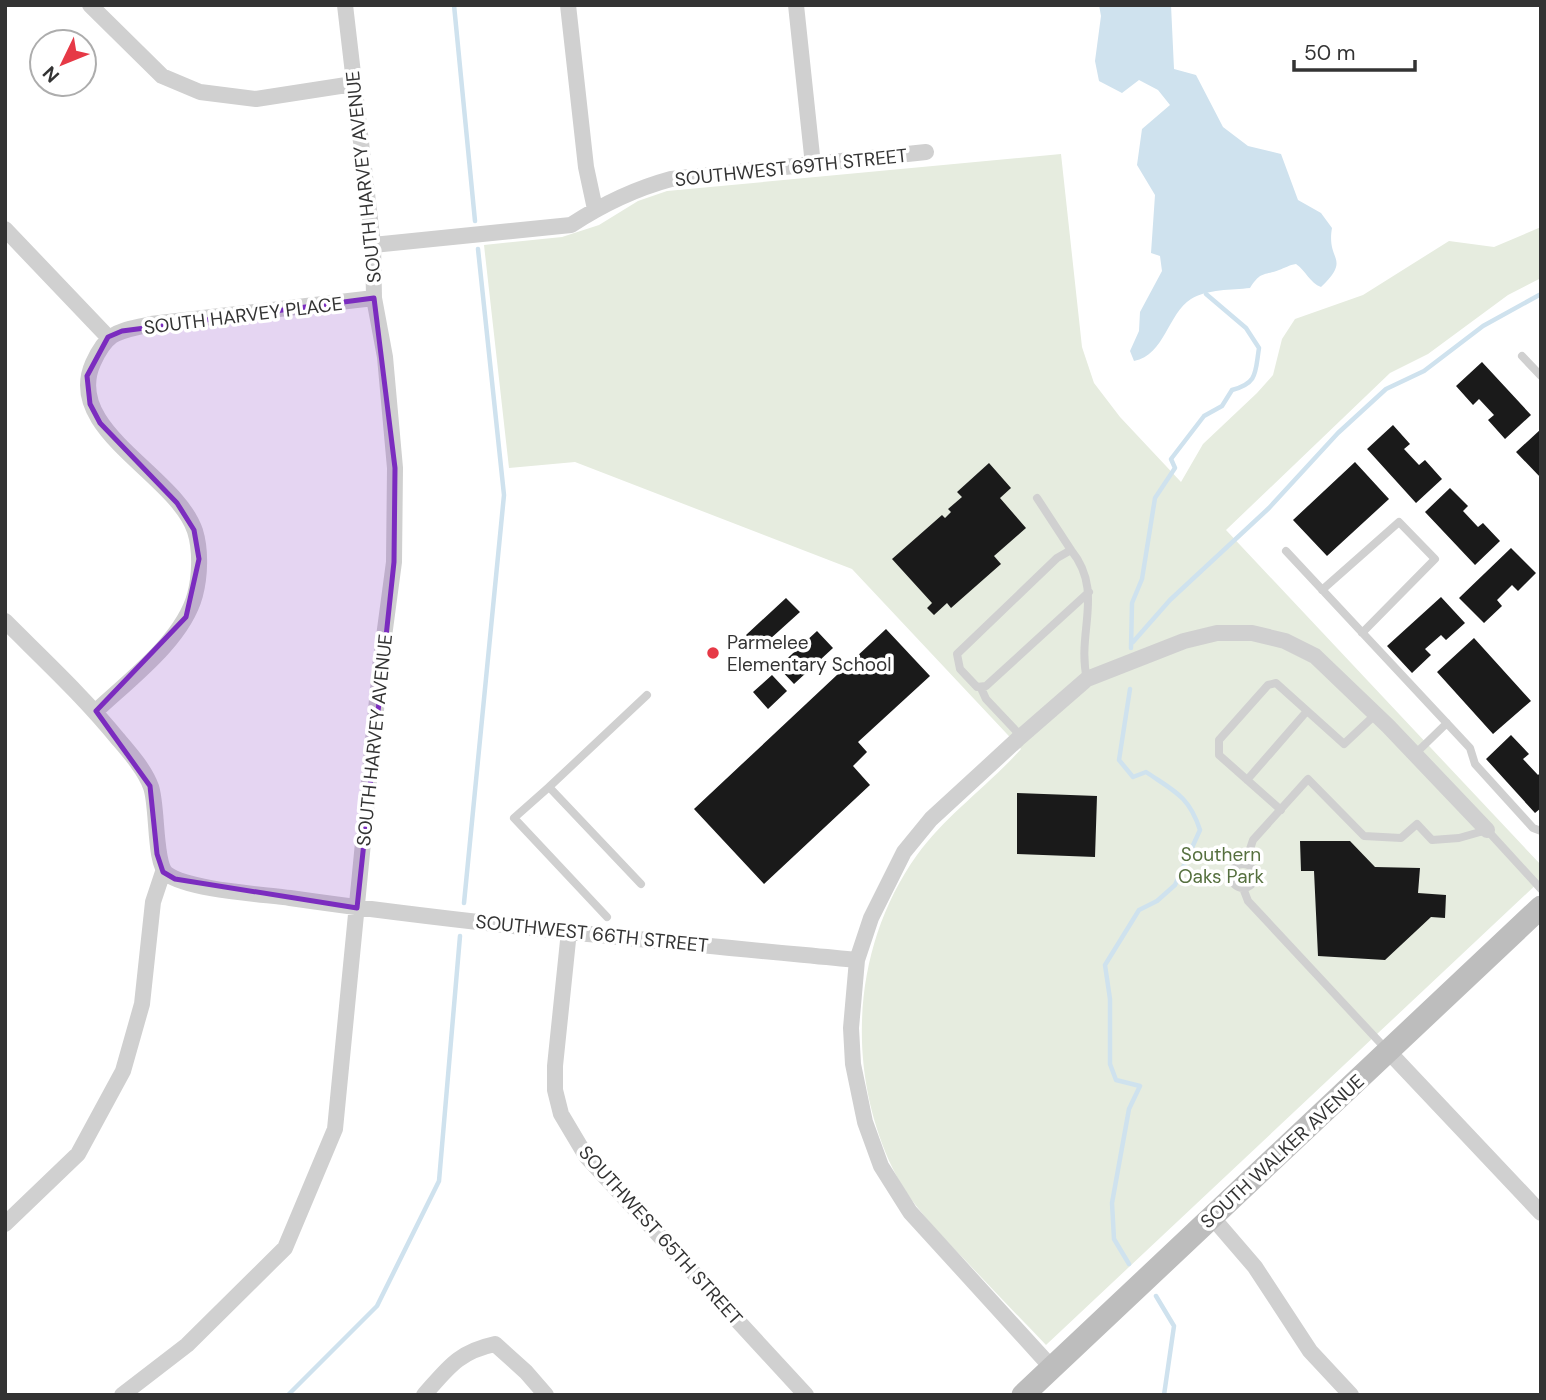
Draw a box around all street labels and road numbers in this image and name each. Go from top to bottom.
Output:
street label: SOUTH HARVEY AVENUE [340,70,387,284]
street label: SOUTHWEST 69TH STREET [674,143,909,192]
street label: SOUTH HARVEY PLACE [142,291,344,340]
street label: SOUTH HARVEY AVENUE [351,633,398,847]
street label: SOUTHWEST 66TH STREET [474,909,710,958]
street label: SOUTH WALKER AVENUE [1195,1069,1370,1234]
street label: SOUTHWEST 65TH STREET [573,1140,748,1331]

